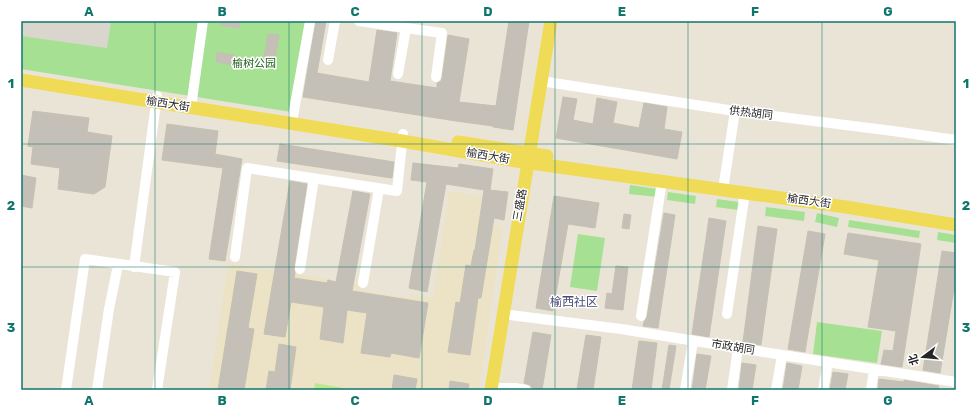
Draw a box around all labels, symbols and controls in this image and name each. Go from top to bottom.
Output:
text: A [84,4,94,19]
text: B [217,4,227,19]
text: C [350,4,360,19]
text: D [483,4,493,19]
text: E [618,4,626,19]
text: F [751,4,759,19]
text: G [883,4,893,19]
park label: 榆树公园 [232,57,276,70]
text: 1 [8,76,14,91]
text: 1 [963,76,969,91]
street label: 榆西大街 [145,94,191,114]
street label: 供热胡同 [728,104,774,122]
street label: 榆西大街 [465,146,511,166]
street label: 三盛路 [511,188,529,222]
street label: 榆西大街 [786,192,832,210]
text: 2 [7,198,15,213]
text: 2 [962,198,970,213]
district label: 榆西社区 [550,295,598,309]
text: 3 [7,320,16,335]
text: 3 [962,320,971,335]
street label: 市政胡同 [710,337,756,357]
north arrow [903,337,943,377]
text: 北 [906,353,922,367]
text: A [84,393,94,408]
text: B [217,393,227,408]
text: C [350,393,360,408]
text: D [483,393,493,408]
text: E [618,393,626,408]
text: F [751,393,759,408]
text: G [883,393,893,408]

